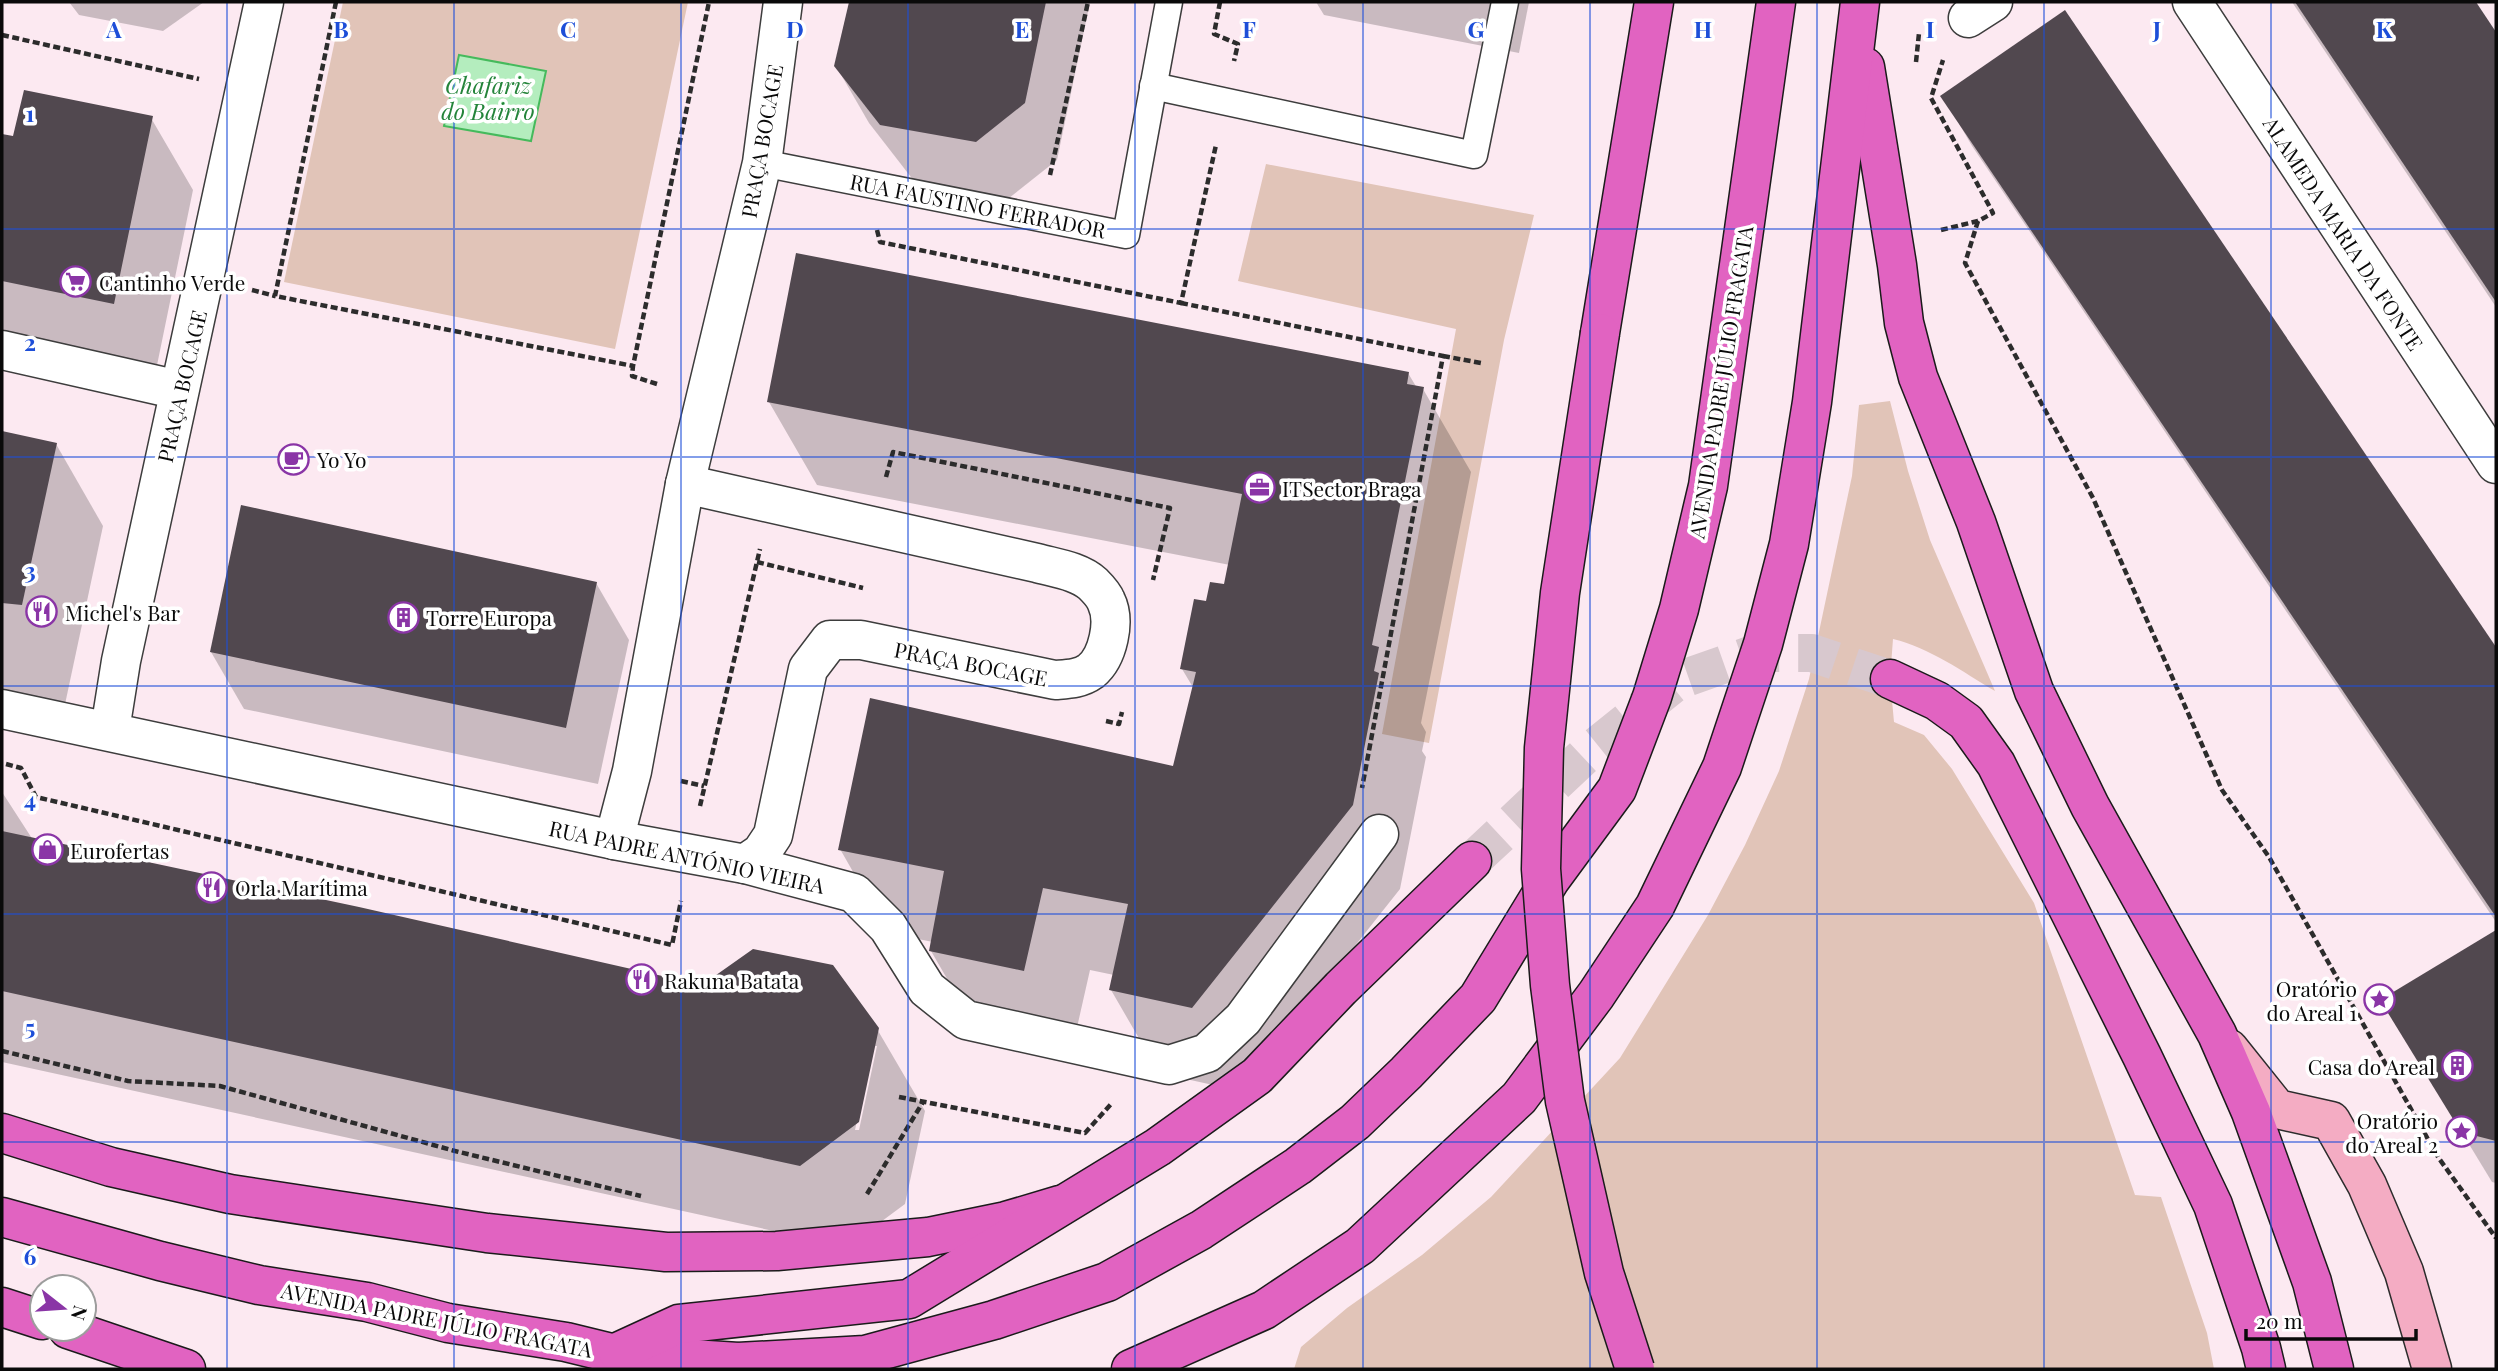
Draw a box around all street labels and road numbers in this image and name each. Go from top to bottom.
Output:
street label: PRAÇA BOCAGE [734,62,788,220]
street label: ALAMEDA MARIA DA FONTE [2257,110,2430,355]
street label: RUA FAUSTINO FERRADOR [848,166,1109,244]
street label: AVENIDA PADRE JÚLIO FRAGATA [1681,223,1759,541]
street label: PRAÇA BOCAGE [150,307,212,465]
street label: PRAÇA BOCAGE [892,634,1050,692]
street label: RUA PADRE ANTÓNIO VIEIRA [547,813,828,899]
street label: AVENIDA PADRE JÚLIO FRAGATA [278,1275,596,1363]

